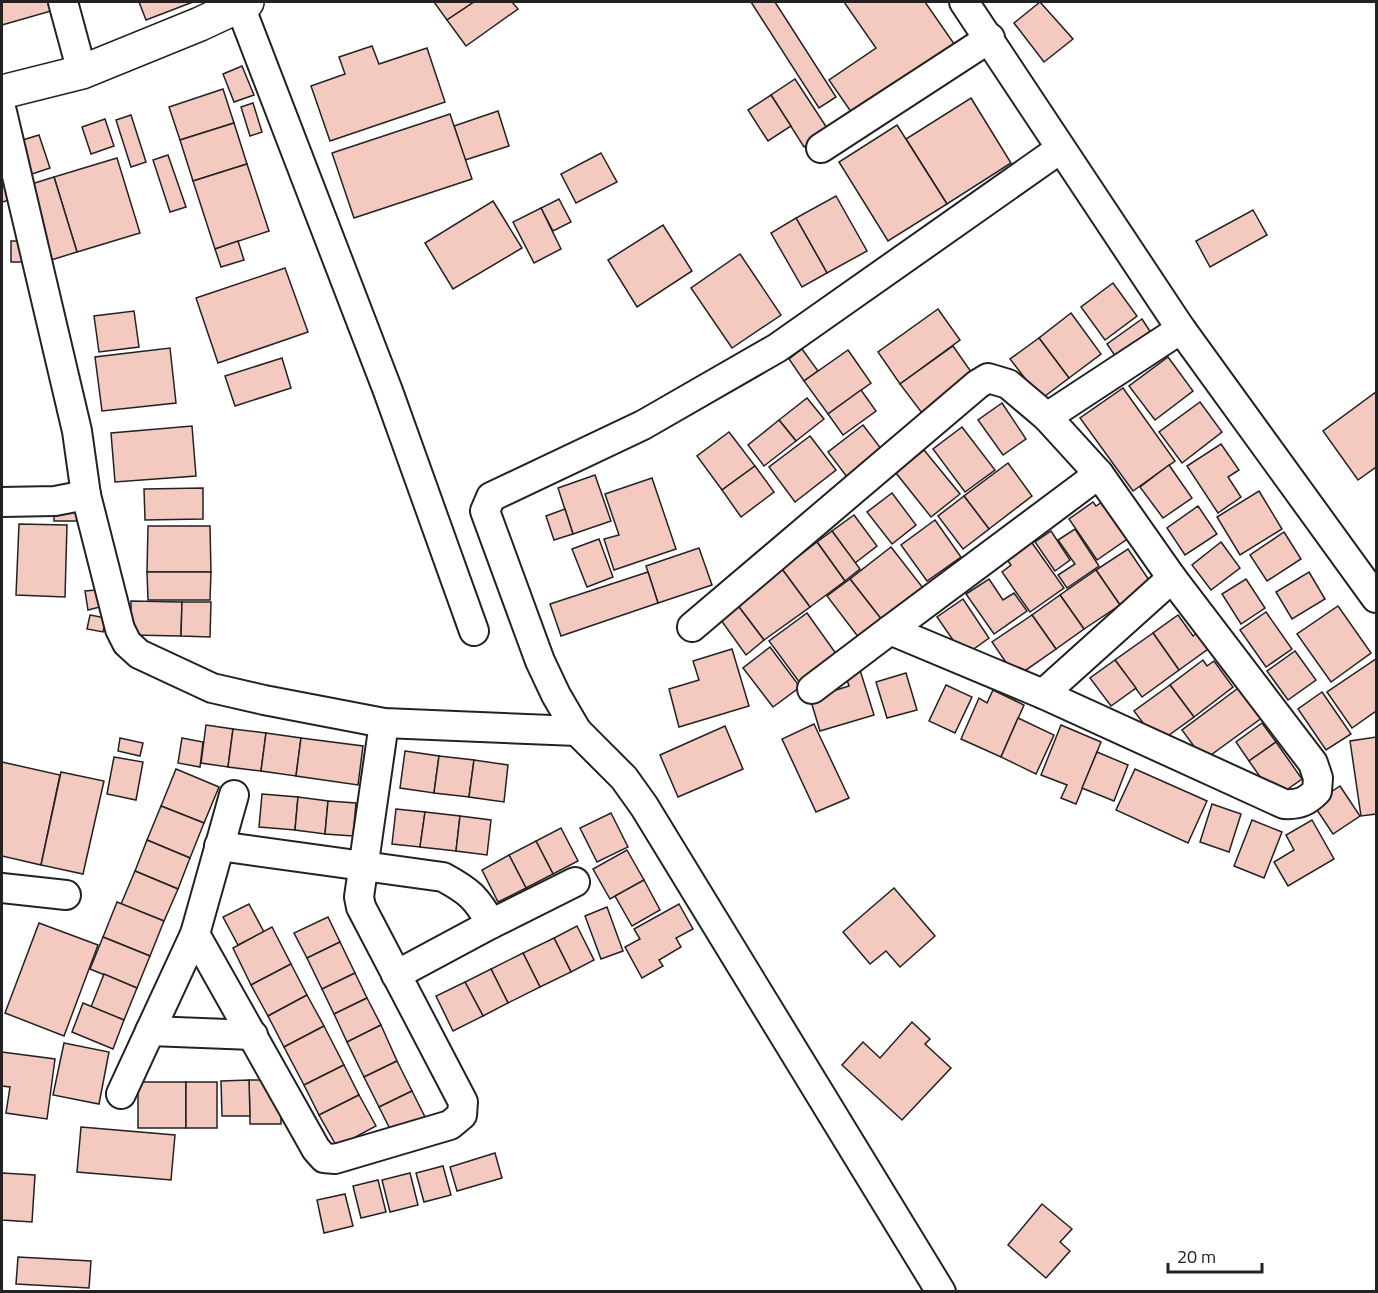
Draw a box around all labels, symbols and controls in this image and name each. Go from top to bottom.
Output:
scale bar [1168,1236,1262,1274]
text: 20 m [1177,1243,1216,1270]

